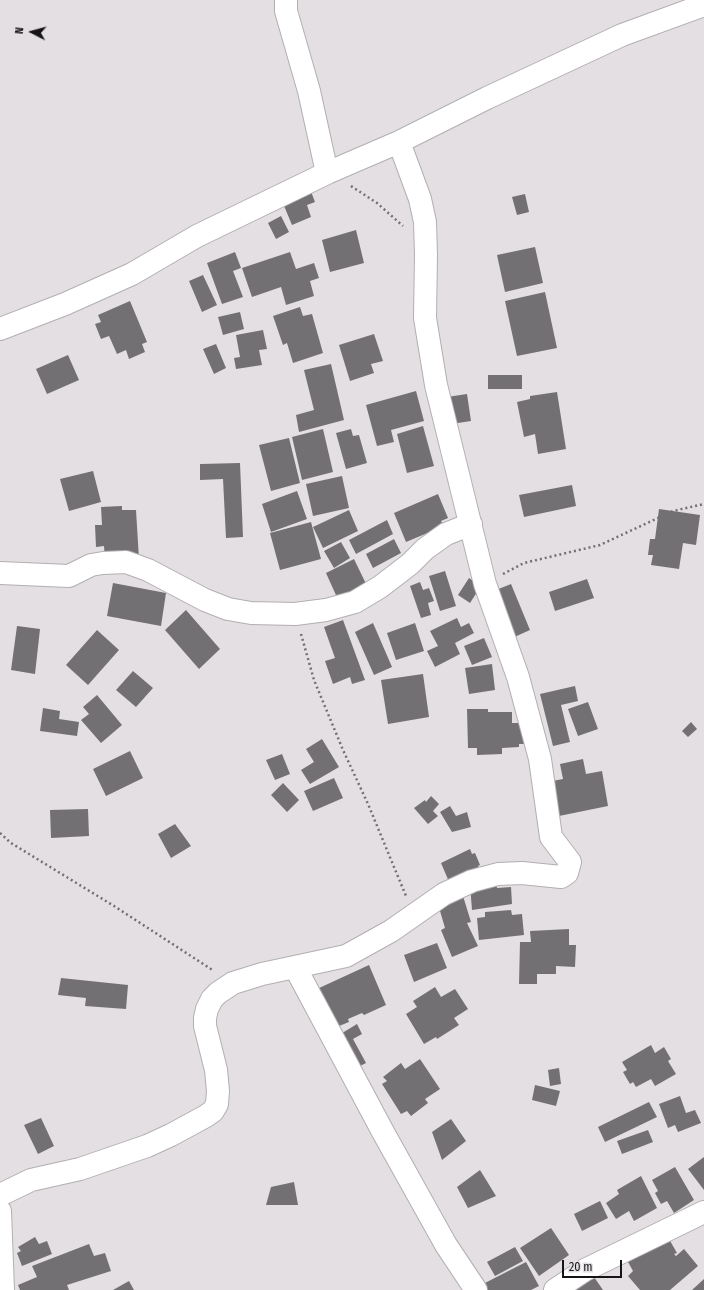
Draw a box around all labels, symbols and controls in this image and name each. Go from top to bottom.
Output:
north arrow [12,12,52,52]
text: N [13,27,26,35]
scale bar [564,1252,624,1278]
text: 20 m [569,1260,593,1274]

